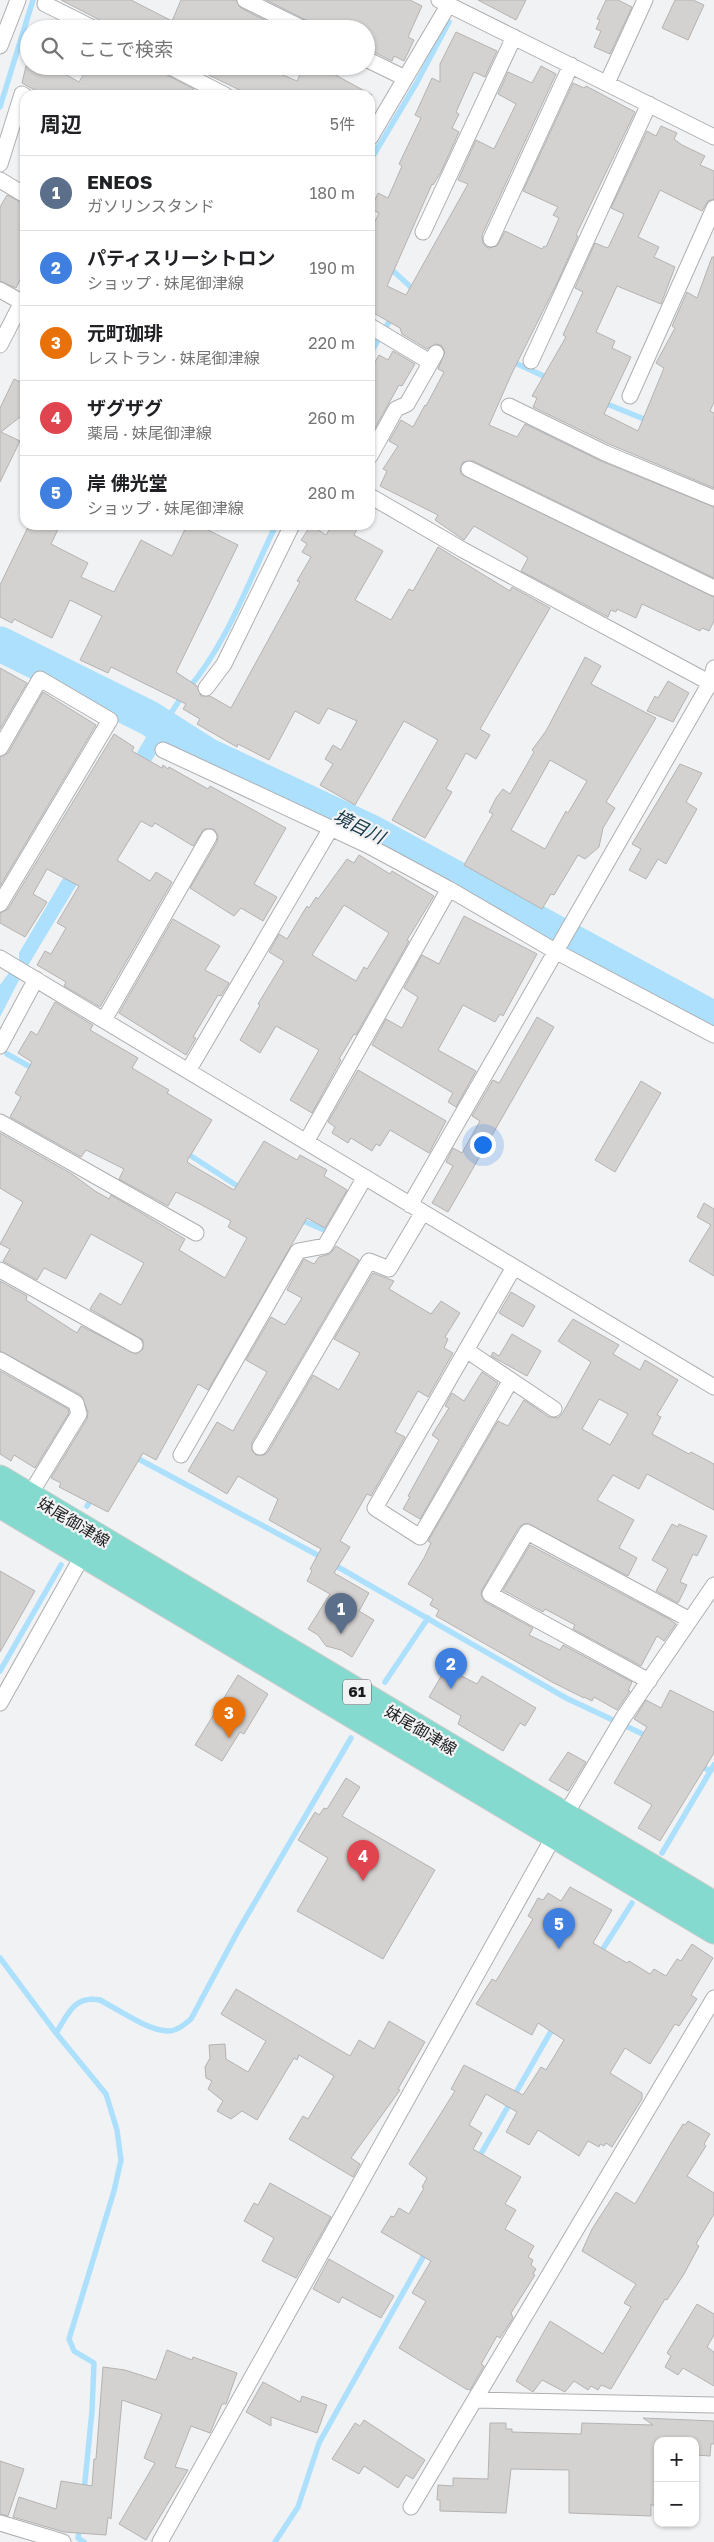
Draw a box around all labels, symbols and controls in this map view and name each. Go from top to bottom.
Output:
search box [20,20,375,75]
icon: search [38,34,66,62]
text: ここで検索 [78,37,173,60]
text: 周辺 [40,111,82,137]
text: 5件 [330,114,355,134]
text: ENEOS [87,170,152,193]
text: 1 [52,183,60,203]
text: 180 m [309,183,355,203]
text: ガソリンスタンド [87,196,215,216]
text: パティスリーシトロン [87,246,275,269]
text: 2 [51,258,61,278]
text: 190 m [309,258,355,278]
text: ショップ · 妹尾御津線 [87,273,244,293]
text: 元町珈琲 [87,321,163,344]
text: 3 [51,333,61,353]
text: 220 m [308,333,355,353]
text: レストラン · 妹尾御津線 [87,348,260,368]
text: ザグザグ [87,396,163,419]
text: 4 [51,408,61,428]
text: 260 m [308,408,355,428]
text: 薬局 · 妹尾御津線 [87,423,212,443]
text: 岸 佛光堂 [87,471,168,494]
text: 5 [51,483,61,503]
text: 280 m [308,483,355,503]
text: ショップ · 妹尾御津線 [87,498,244,518]
water label: 境目川 [330,804,390,849]
your location [470,1132,496,1158]
street label: 妹尾御津線 [35,1493,113,1551]
pin: 1 [325,1593,357,1634]
pin: 2 [435,1648,467,1689]
road number: 61 [343,1680,371,1704]
pin: 3 [213,1697,245,1738]
street label: 妹尾御津線 [382,1701,460,1759]
pin: 4 [347,1840,379,1881]
pin: 5 [543,1908,575,1949]
map controls [654,2437,699,2527]
button: + [654,2437,699,2482]
button: − [654,2482,699,2527]

